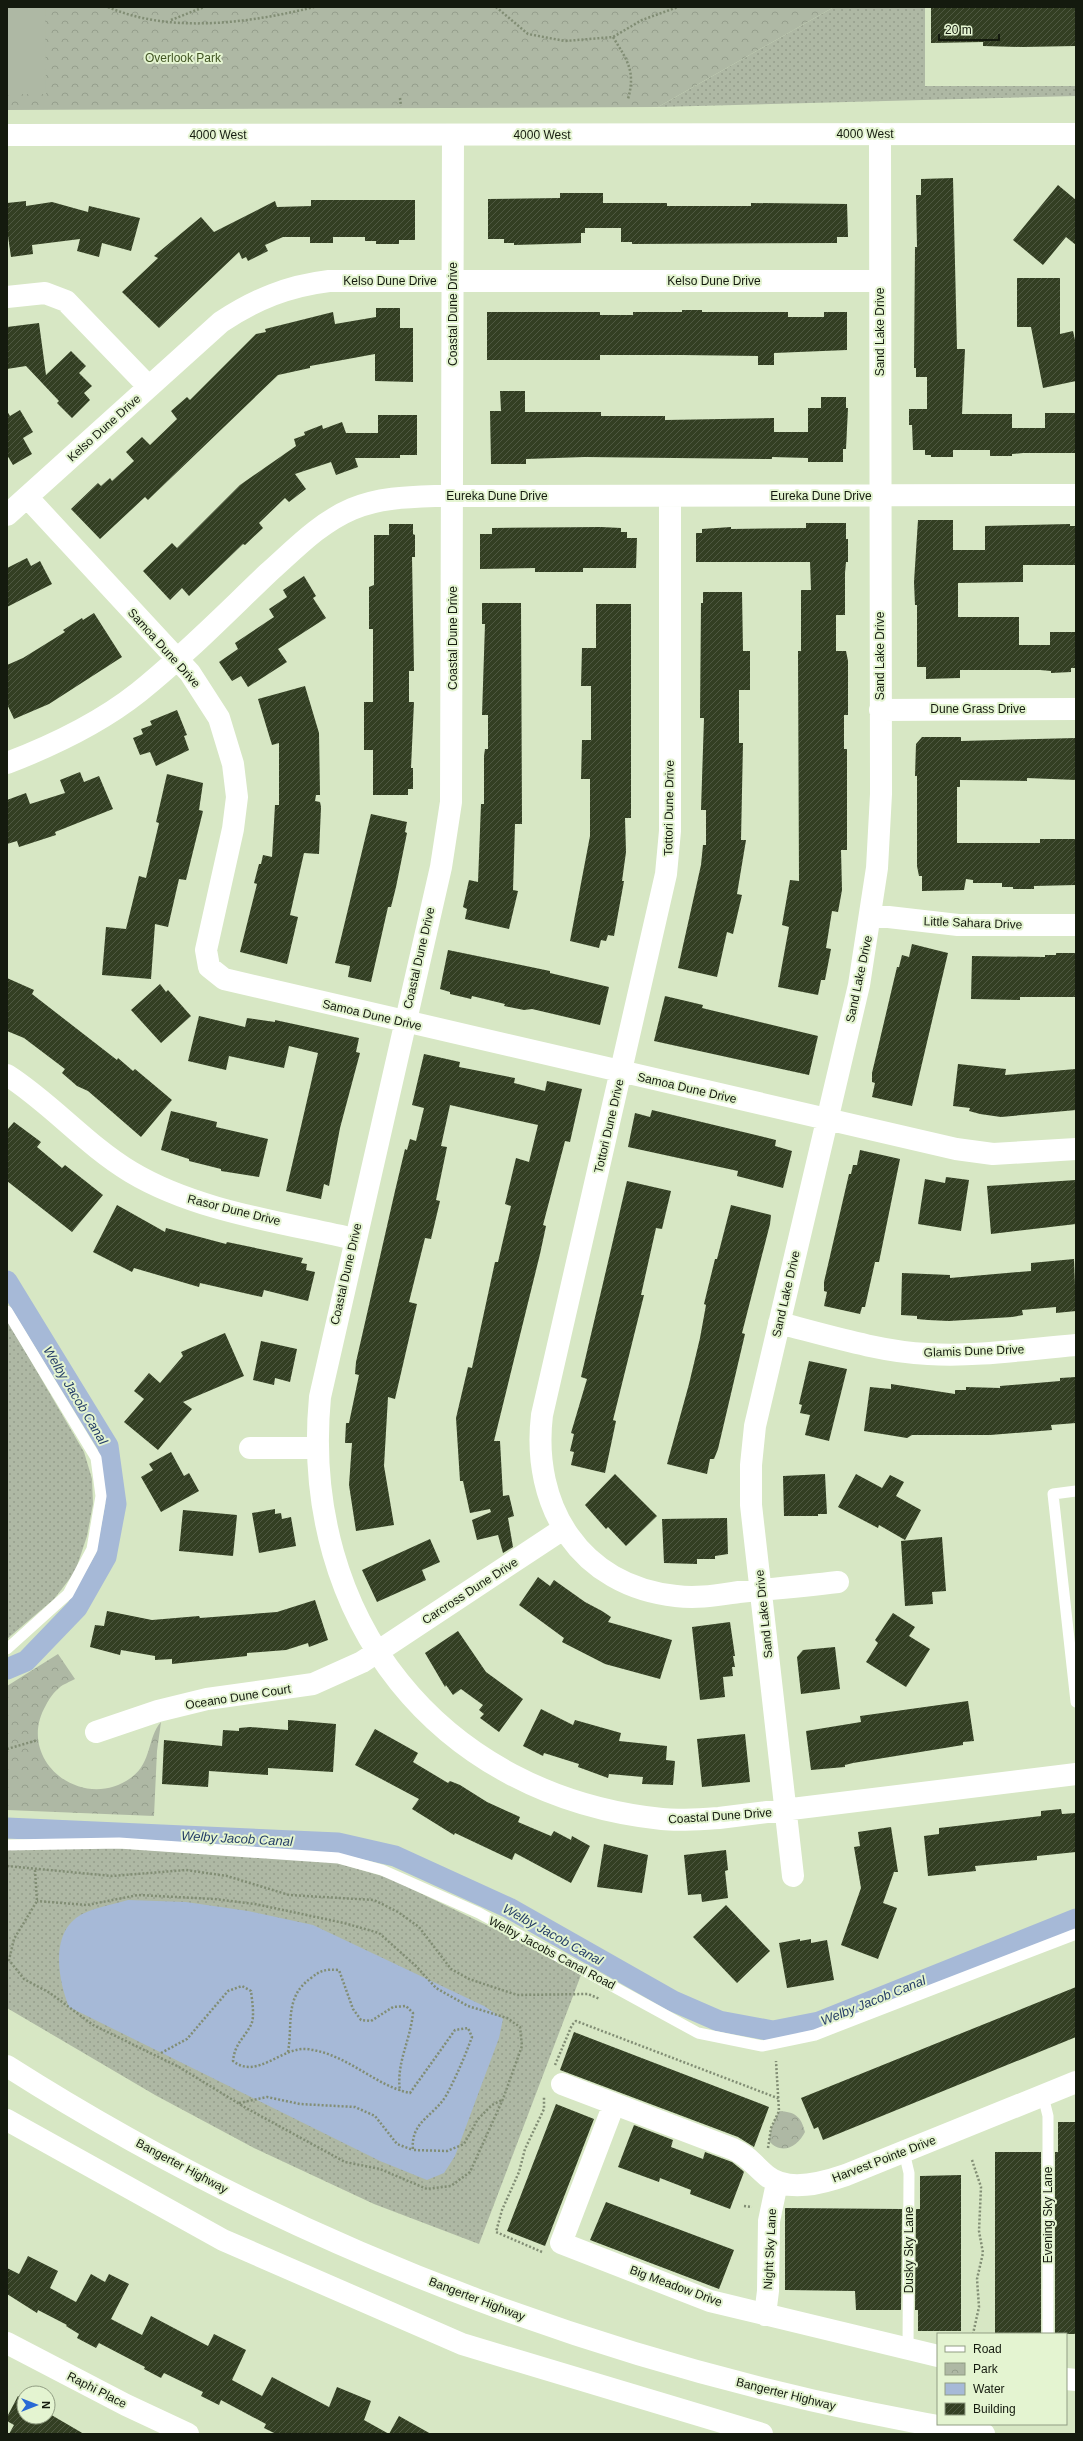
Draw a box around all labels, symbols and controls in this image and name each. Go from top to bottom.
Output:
scale bar [939,16,999,42]
text: 20 m [945,23,972,37]
park label: Overlook Park [145,51,222,65]
street label: 4000 West [836,127,894,141]
street label: 4000 West [189,128,247,142]
street label: 4000 West [513,128,571,142]
street label: Coastal Dune Drive [446,262,460,366]
street label: Kelso Dune Drive [343,274,437,288]
street label: Kelso Dune Drive [667,274,761,288]
street label: Sand Lake Drive [873,287,887,376]
street label: Kelso Dune Drive [65,391,144,464]
street label: Eureka Dune Drive [446,489,548,503]
street label: Eureka Dune Drive [770,489,872,503]
street label: Coastal Dune Drive [446,586,460,690]
street label: Samoa Dune Drive [125,606,203,691]
street label: Sand Lake Drive [873,611,887,700]
street label: Dune Grass Drive [930,702,1026,716]
street label: Tottori Dune Drive [661,760,677,856]
street label: Coastal Dune Drive [400,905,438,1010]
street label: Little Sahara Drive [923,914,1023,932]
street label: Sand Lake Drive [843,934,875,1024]
street label: Samoa Dune Drive [321,997,423,1033]
street label: Samoa Dune Drive [636,1070,738,1106]
street label: Tottori Dune Drive [591,1077,627,1174]
street label: Rasor Dune Drive [186,1192,282,1228]
street label: Coastal Dune Drive [327,1221,365,1326]
street label: Sand Lake Drive [769,1249,803,1339]
street label: Glamis Dune Drive [923,1342,1025,1360]
water label: Welby Jacob Canal [40,1343,111,1448]
street label: Carcross Dune Drive [419,1555,521,1627]
street label: Sand Lake Drive [752,1569,776,1659]
street label: Oceano Dune Court [184,1682,292,1712]
street label: Coastal Dune Drive [668,1805,773,1827]
water label: Welby Jacob Canal [181,1828,294,1849]
water label: Welby Jacob Canal [500,1901,606,1969]
street label: Welby Jacobs Canal Road [486,1914,618,1992]
water label: Welby Jacob Canal [819,1972,929,2028]
street label: Harvest Pointe Drive [830,2133,938,2185]
street label: Bangerter Highway [134,2136,230,2196]
street label: Evening Sky Lane [1041,2166,1055,2263]
street label: Dusky Sky Lane [902,2206,916,2293]
street label: Night Sky Lane [761,2208,779,2290]
street label: Big Meadow Drive [628,2263,724,2309]
street label: Bangerter Highway [427,2274,527,2324]
legend [937,2333,1067,2425]
text: Road [973,2342,1002,2356]
text: Park [973,2362,999,2376]
street label: Raphi Place [65,2369,129,2411]
street label: Bangerter Highway [735,2375,837,2413]
text: Water [973,2382,1005,2396]
north arrow [16,2385,56,2425]
text: N [40,2401,52,2409]
text: Building [973,2402,1016,2416]

